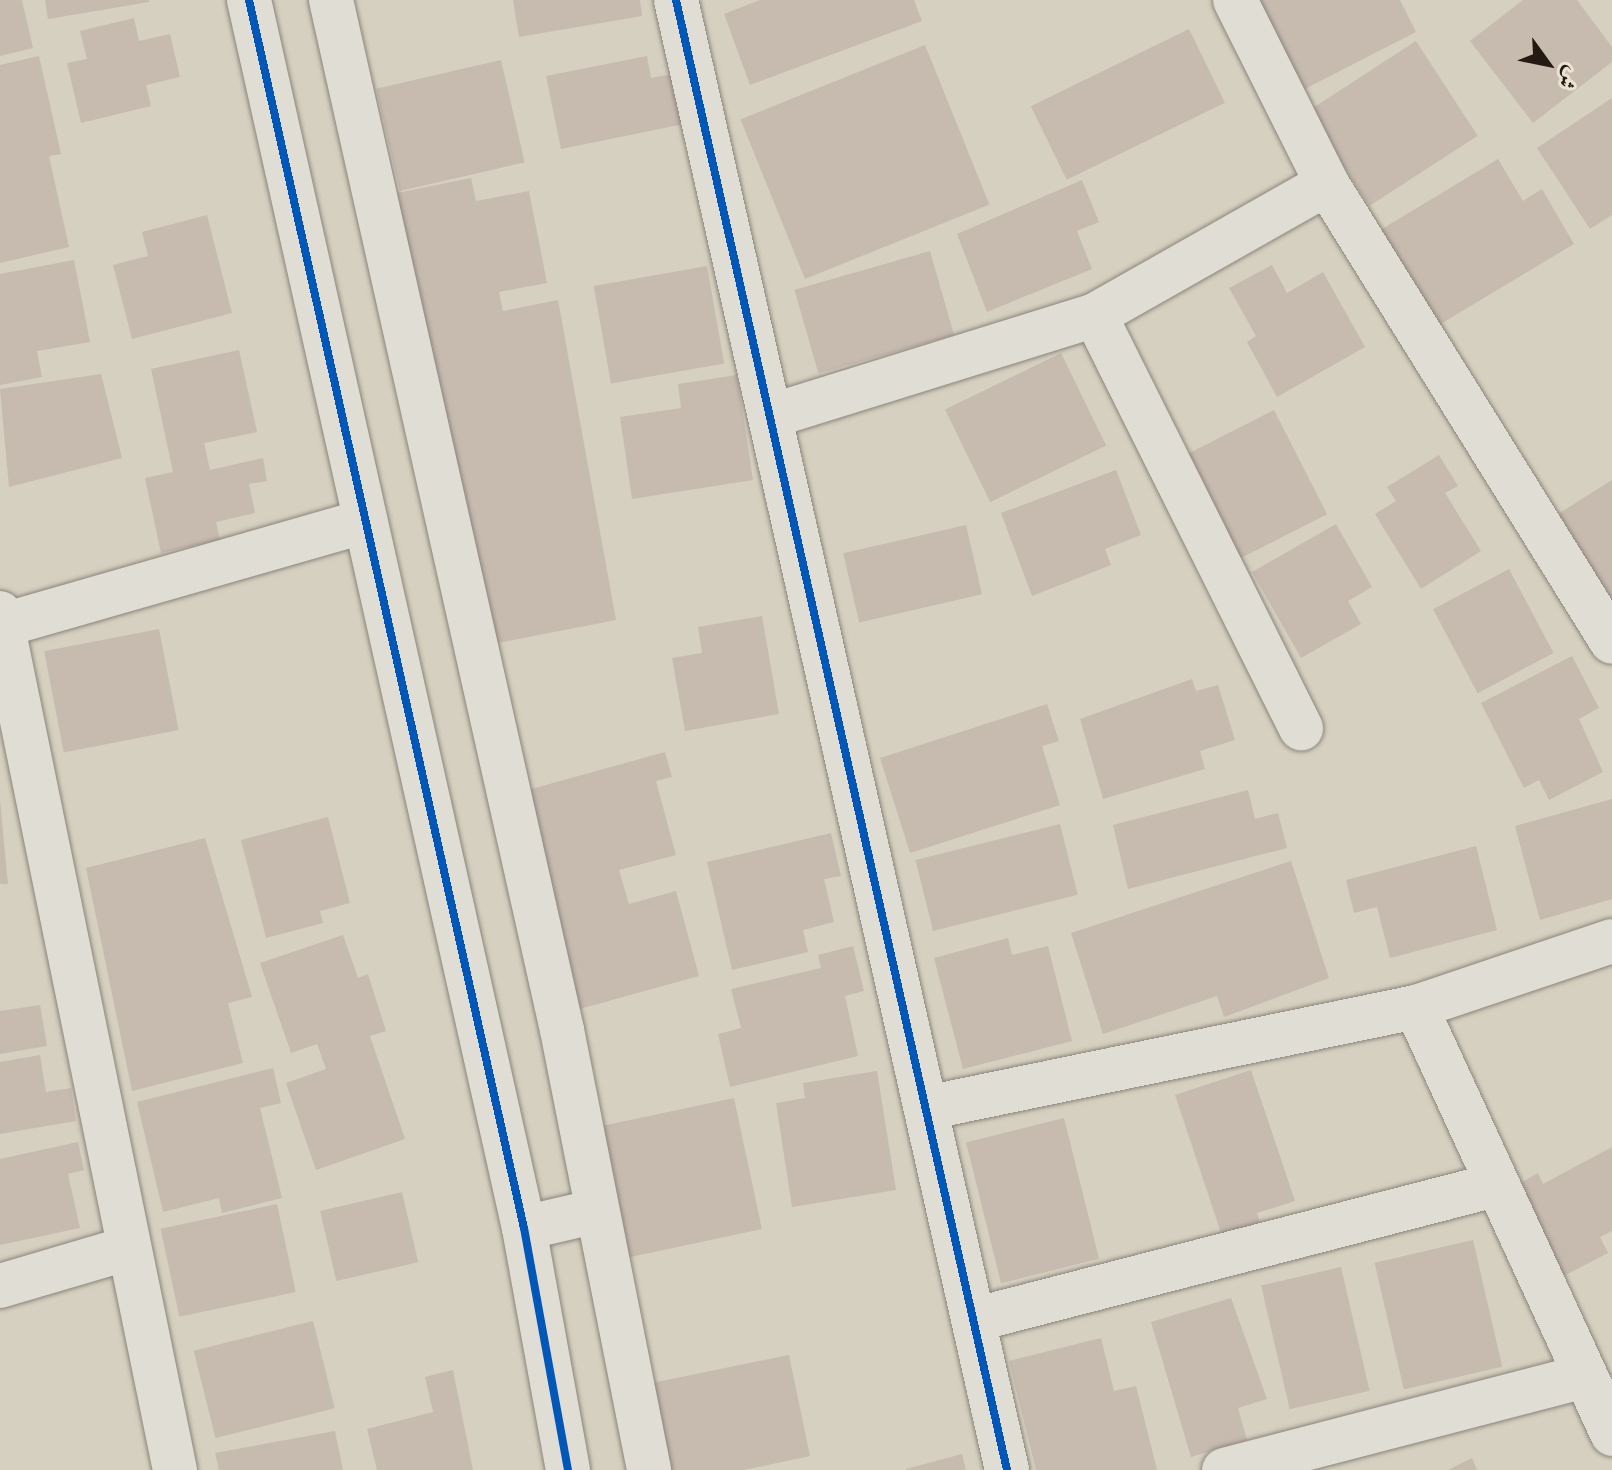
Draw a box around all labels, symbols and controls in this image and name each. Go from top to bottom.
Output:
north arrow [1508,24,1588,104]
text: ش [1553,62,1583,92]

